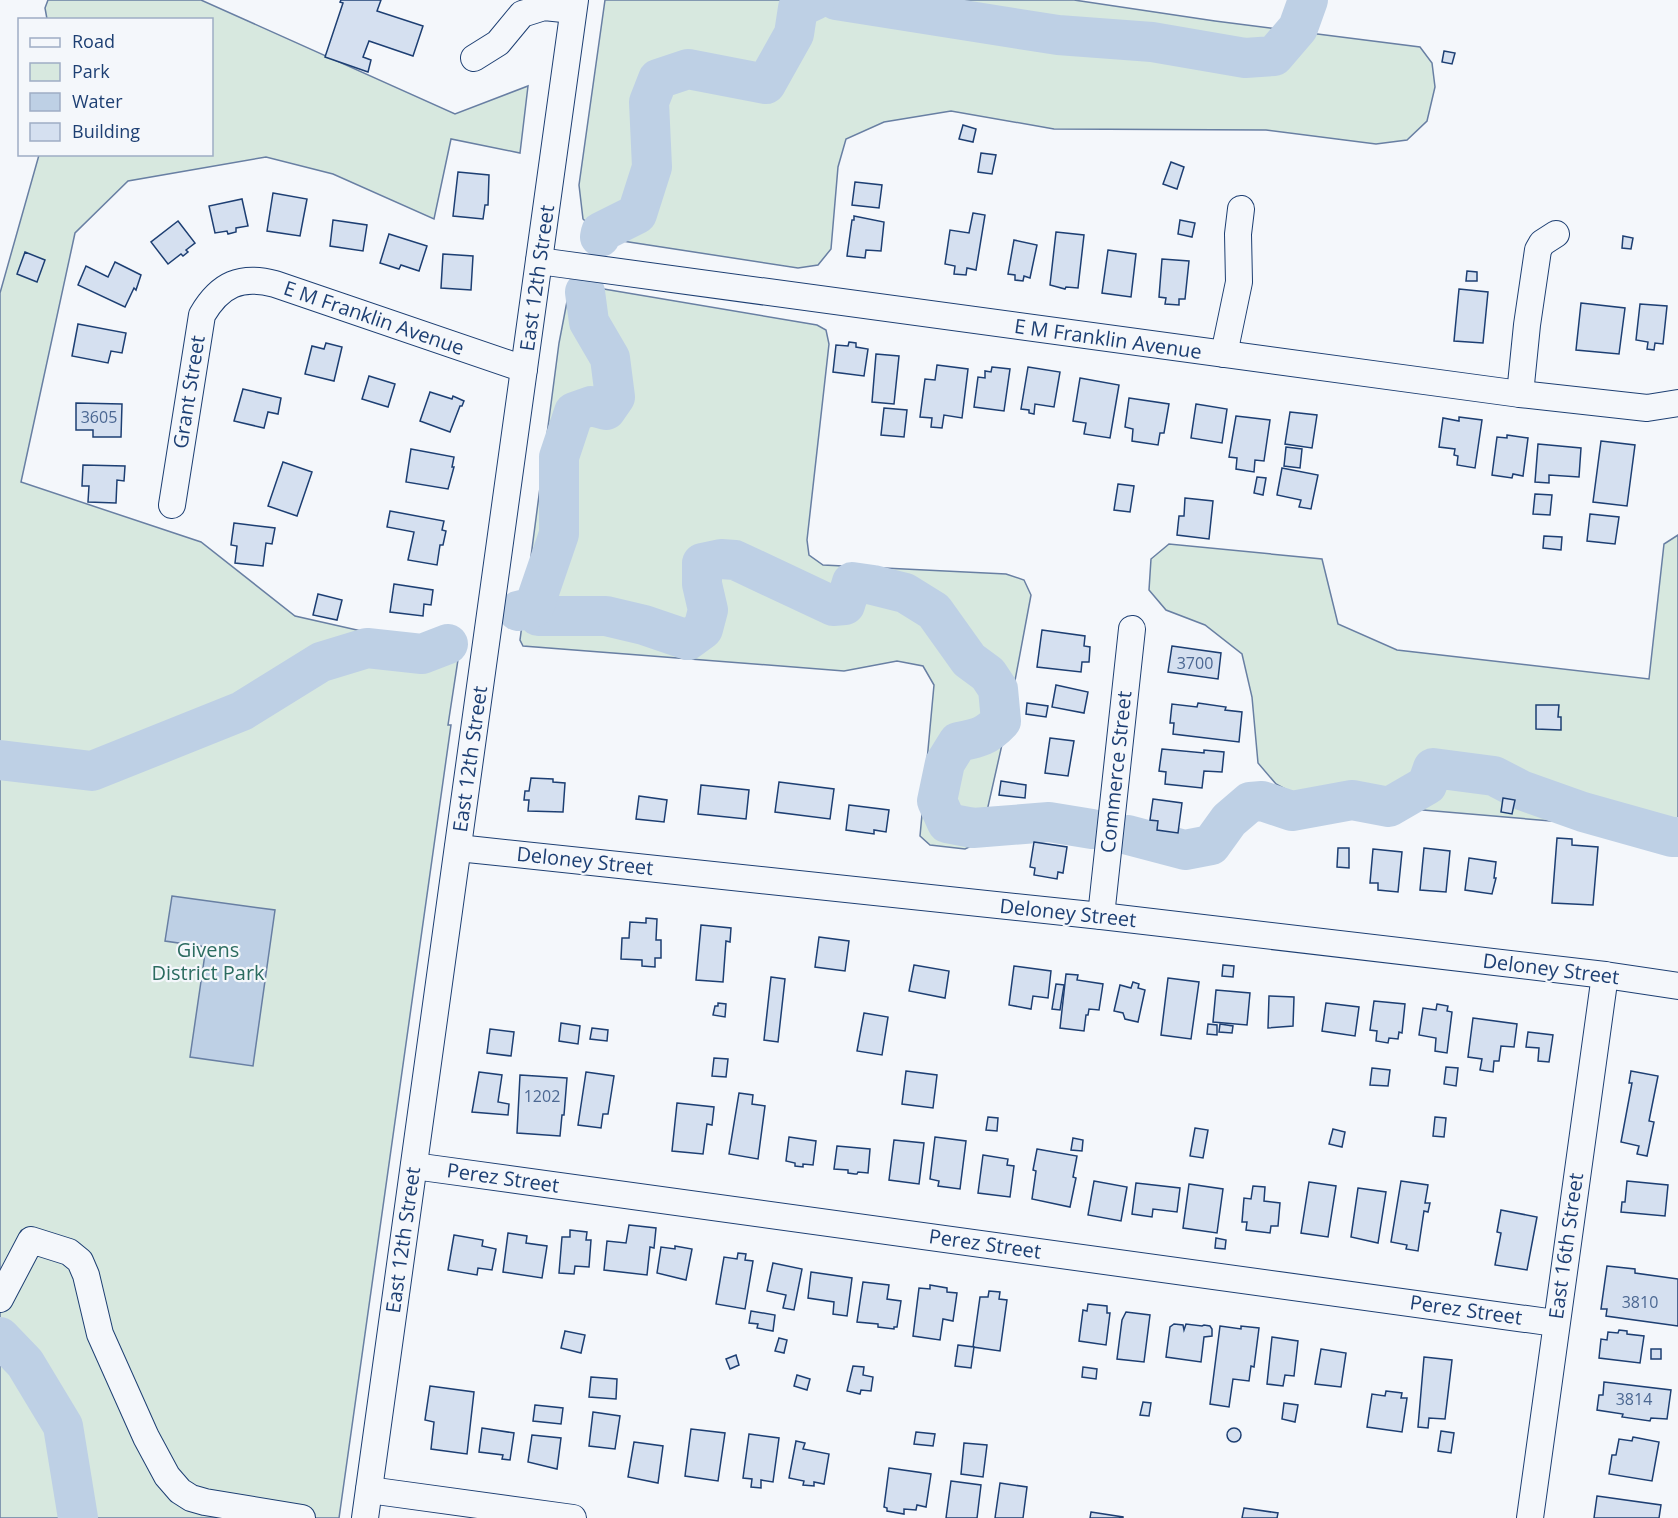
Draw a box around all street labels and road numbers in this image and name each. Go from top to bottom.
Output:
street label: East 12th Street [513,203,560,353]
street label: E M Franklin Avenue [280,274,468,361]
street label: E M Franklin Avenue [1013,312,1204,365]
street label: Grant Street [166,333,211,450]
street label: East 12th Street [446,684,493,834]
street label: Commerce Street [1094,690,1137,854]
street label: Deloney Street [515,840,655,881]
street label: Deloney Street [998,892,1138,933]
street label: Deloney Street [1481,947,1621,990]
street label: Perez Street [445,1156,561,1199]
street label: East 12th Street [379,1165,426,1315]
street label: East 16th Street [1542,1171,1589,1321]
street label: Perez Street [927,1222,1043,1265]
street label: Perez Street [1408,1288,1524,1331]

